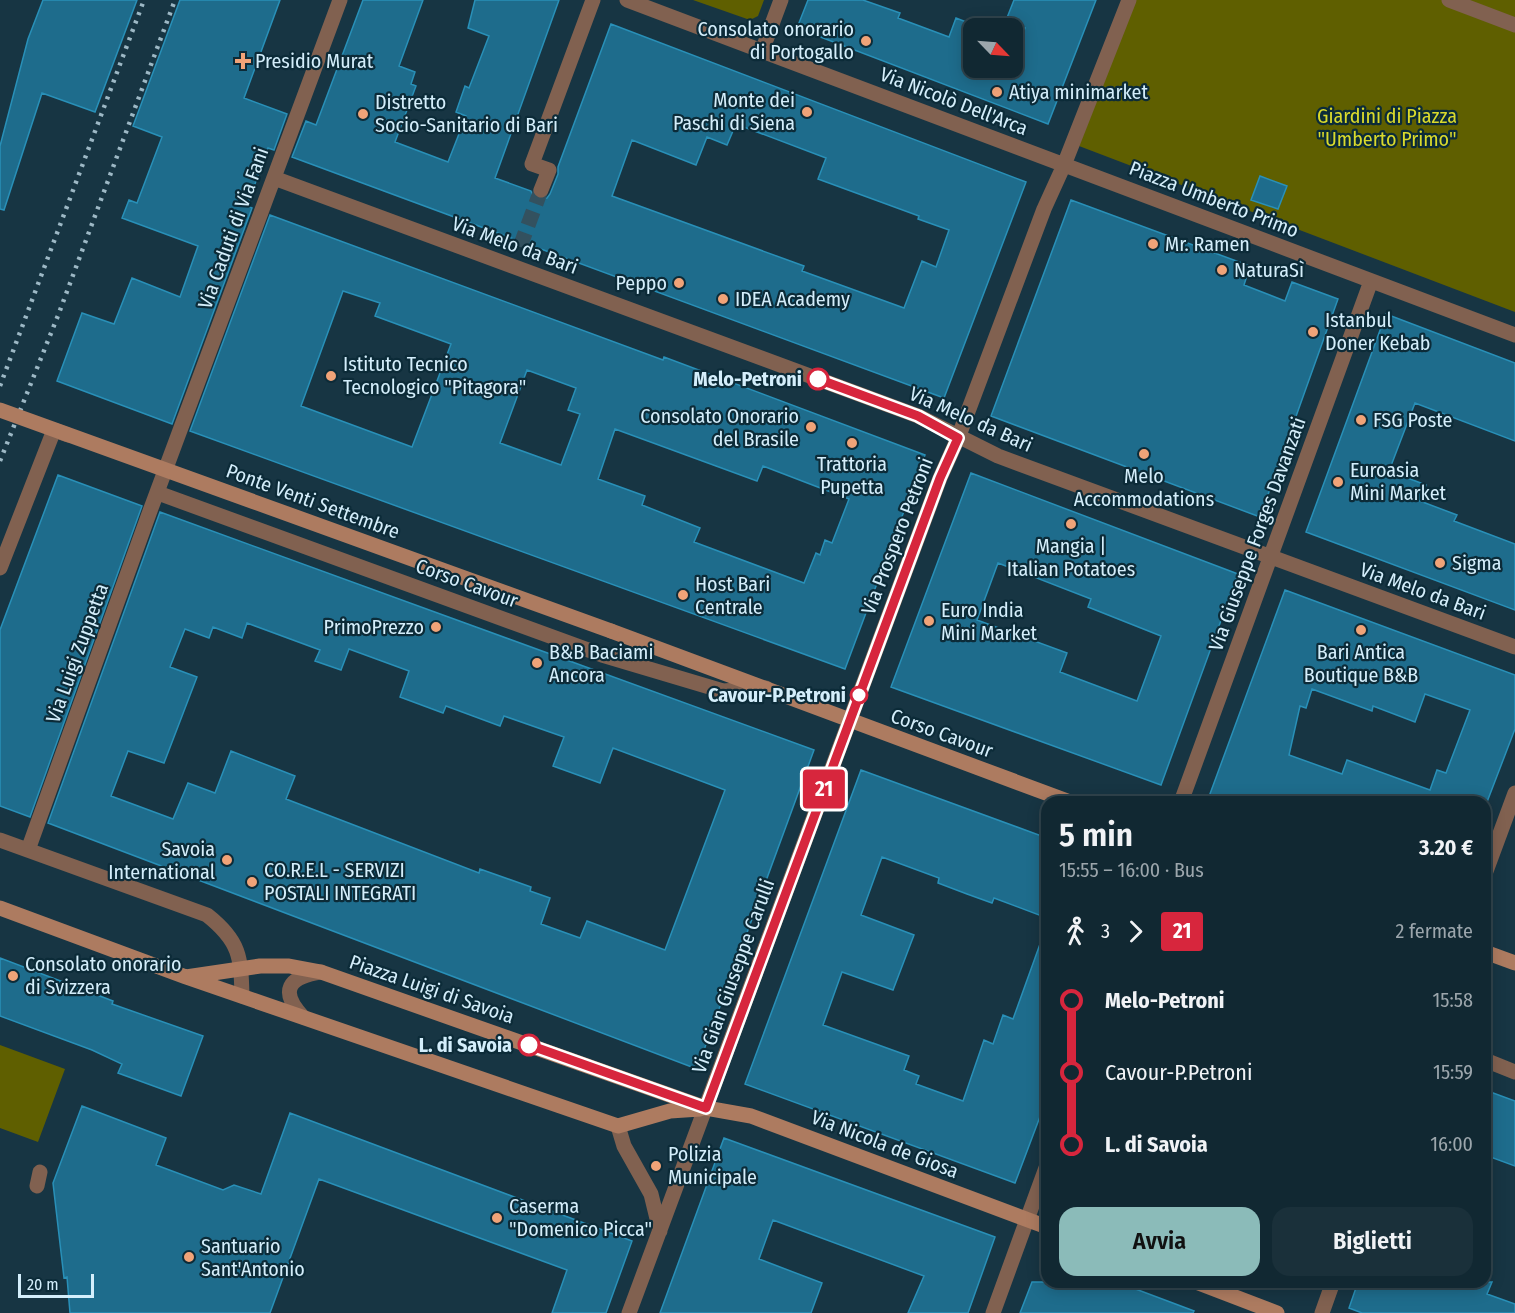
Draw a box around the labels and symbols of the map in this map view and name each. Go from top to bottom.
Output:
place label: Consolato onorario di Portogallo [697,17,854,64]
north arrow [963,18,1023,78]
marker: Consolato onorario di Portogallo [859,34,873,48]
place label: Presidio Murat [255,49,374,73]
marker: Presidio Murat [236,54,250,68]
street label: Via Nicolò Dell'Arca [877,62,1031,140]
place label: Atiya minimarket [1009,80,1148,104]
marker: Atiya minimarket [990,85,1004,99]
place label: Monte dei Paschi di Siena [673,88,795,135]
place label: Distretto Socio-Sanitario di Bari [375,90,558,137]
park label: Giardini di Piazza "Umberto Primo" [1317,104,1457,151]
marker: Monte dei Paschi di Siena [800,105,814,119]
marker: Distretto Socio-Sanitario di Bari [356,107,370,121]
street label: Via Caduti di Via Fani [193,144,273,312]
street label: Piazza Umberto Primo [1126,156,1302,242]
street label: Via Melo da Bari [449,211,581,279]
place label: Mr. Ramen [1165,232,1250,256]
marker: Mr. Ramen [1146,237,1160,251]
place label: NaturaSì [1234,258,1304,282]
marker: NaturaSì [1215,263,1229,277]
place label: Peppo [615,271,667,295]
marker: Peppo [672,276,686,290]
place label: IDEA Academy [735,287,850,311]
marker: IDEA Academy [716,292,730,306]
place label: Istanbul Doner Kebab [1325,308,1430,355]
marker: Istanbul Doner Kebab [1306,325,1320,339]
place label: Istituto Tecnico Tecnologico "Pitagora" [343,352,526,399]
place label: Melo-Petroni [693,367,802,391]
marker: Melo-Petroni [807,368,829,390]
marker: Istituto Tecnico Tecnologico "Pitagora" [324,369,338,383]
street label: Via Melo da Bari [906,381,1036,457]
place label: Consolato Onorario del Brasile [640,404,799,451]
place label: FSG Poste [1373,408,1452,432]
marker: FSG Poste [1354,413,1368,427]
street label: Via Giuseppe Forges Davanzati [1203,414,1311,654]
marker: Consolato Onorario del Brasile [804,420,818,434]
marker: Trattoria Pupetta [845,436,859,450]
marker: Melo Accommodations [1137,447,1151,461]
place label: Trattoria Pupetta [817,452,887,499]
street label: Via Prospero Petroni [856,454,938,618]
street label: Ponte Venti Settembre [223,458,403,544]
place label: Euroasia Mini Market [1350,458,1447,505]
place label: Melo Accommodations [1074,464,1214,511]
marker: Euroasia Mini Market [1331,475,1345,489]
marker: Mangia | Italian Potatoes [1064,517,1078,531]
place label: Mangia | Italian Potatoes [1007,534,1135,581]
place label: Sigma [1452,551,1502,575]
street label: Corso Cavour [413,553,521,613]
marker: Sigma [1433,556,1447,570]
street label: Via Melo da Bari [1357,557,1489,625]
place label: Host Bari Centrale [695,572,770,619]
street label: Via Luigi Zuppetta [41,580,113,726]
marker: Host Bari Centrale [676,588,690,602]
place label: Euro India Mini Market [941,598,1038,645]
marker: Euro India Mini Market [922,614,936,628]
place label: PrimoPrezzo [324,615,424,639]
marker: PrimoPrezzo [429,620,443,634]
marker: Bari Antica Boutique B&B [1354,623,1368,637]
place label: B&B Baciami Ancora [549,640,653,687]
place label: Bari Antica Boutique B&B [1304,640,1418,687]
marker: B&B Baciami Ancora [530,656,544,670]
place label: Cavour-P.Petroni [708,683,846,707]
marker: Cavour-P.Petroni [850,686,868,704]
street label: Corso Cavour [888,703,996,763]
line badge: 21 [797,770,851,808]
place label: Savoia International [108,837,215,884]
marker: Savoia International [220,853,234,867]
place label: CO.R.E.L - SERVIZI POSTALI INTEGRATI [264,858,416,905]
marker: CO.R.E.L - SERVIZI POSTALI INTEGRATI [245,875,259,889]
street label: Via Gian Giuseppe Carulli [687,875,779,1077]
street label: Piazza Luigi di Savoia [346,950,518,1028]
place label: Consolato onorario di Svizzera [25,952,182,999]
marker: Consolato onorario di Svizzera [6,969,20,983]
place label: L. di Savoia [419,1033,512,1057]
marker: L. di Savoia [518,1034,540,1056]
street label: Via Nicola de Giosa [808,1105,962,1183]
place label: Polizia Municipale [668,1142,757,1189]
marker: Polizia Municipale [649,1159,663,1173]
place label: Caserma "Domenico Picca" [509,1194,652,1241]
marker: Caserma "Domenico Picca" [490,1211,504,1225]
place label: Santuario Sant'Antonio [201,1234,305,1281]
marker: Santuario Sant'Antonio [182,1250,196,1264]
scale bar [18,1271,94,1298]

